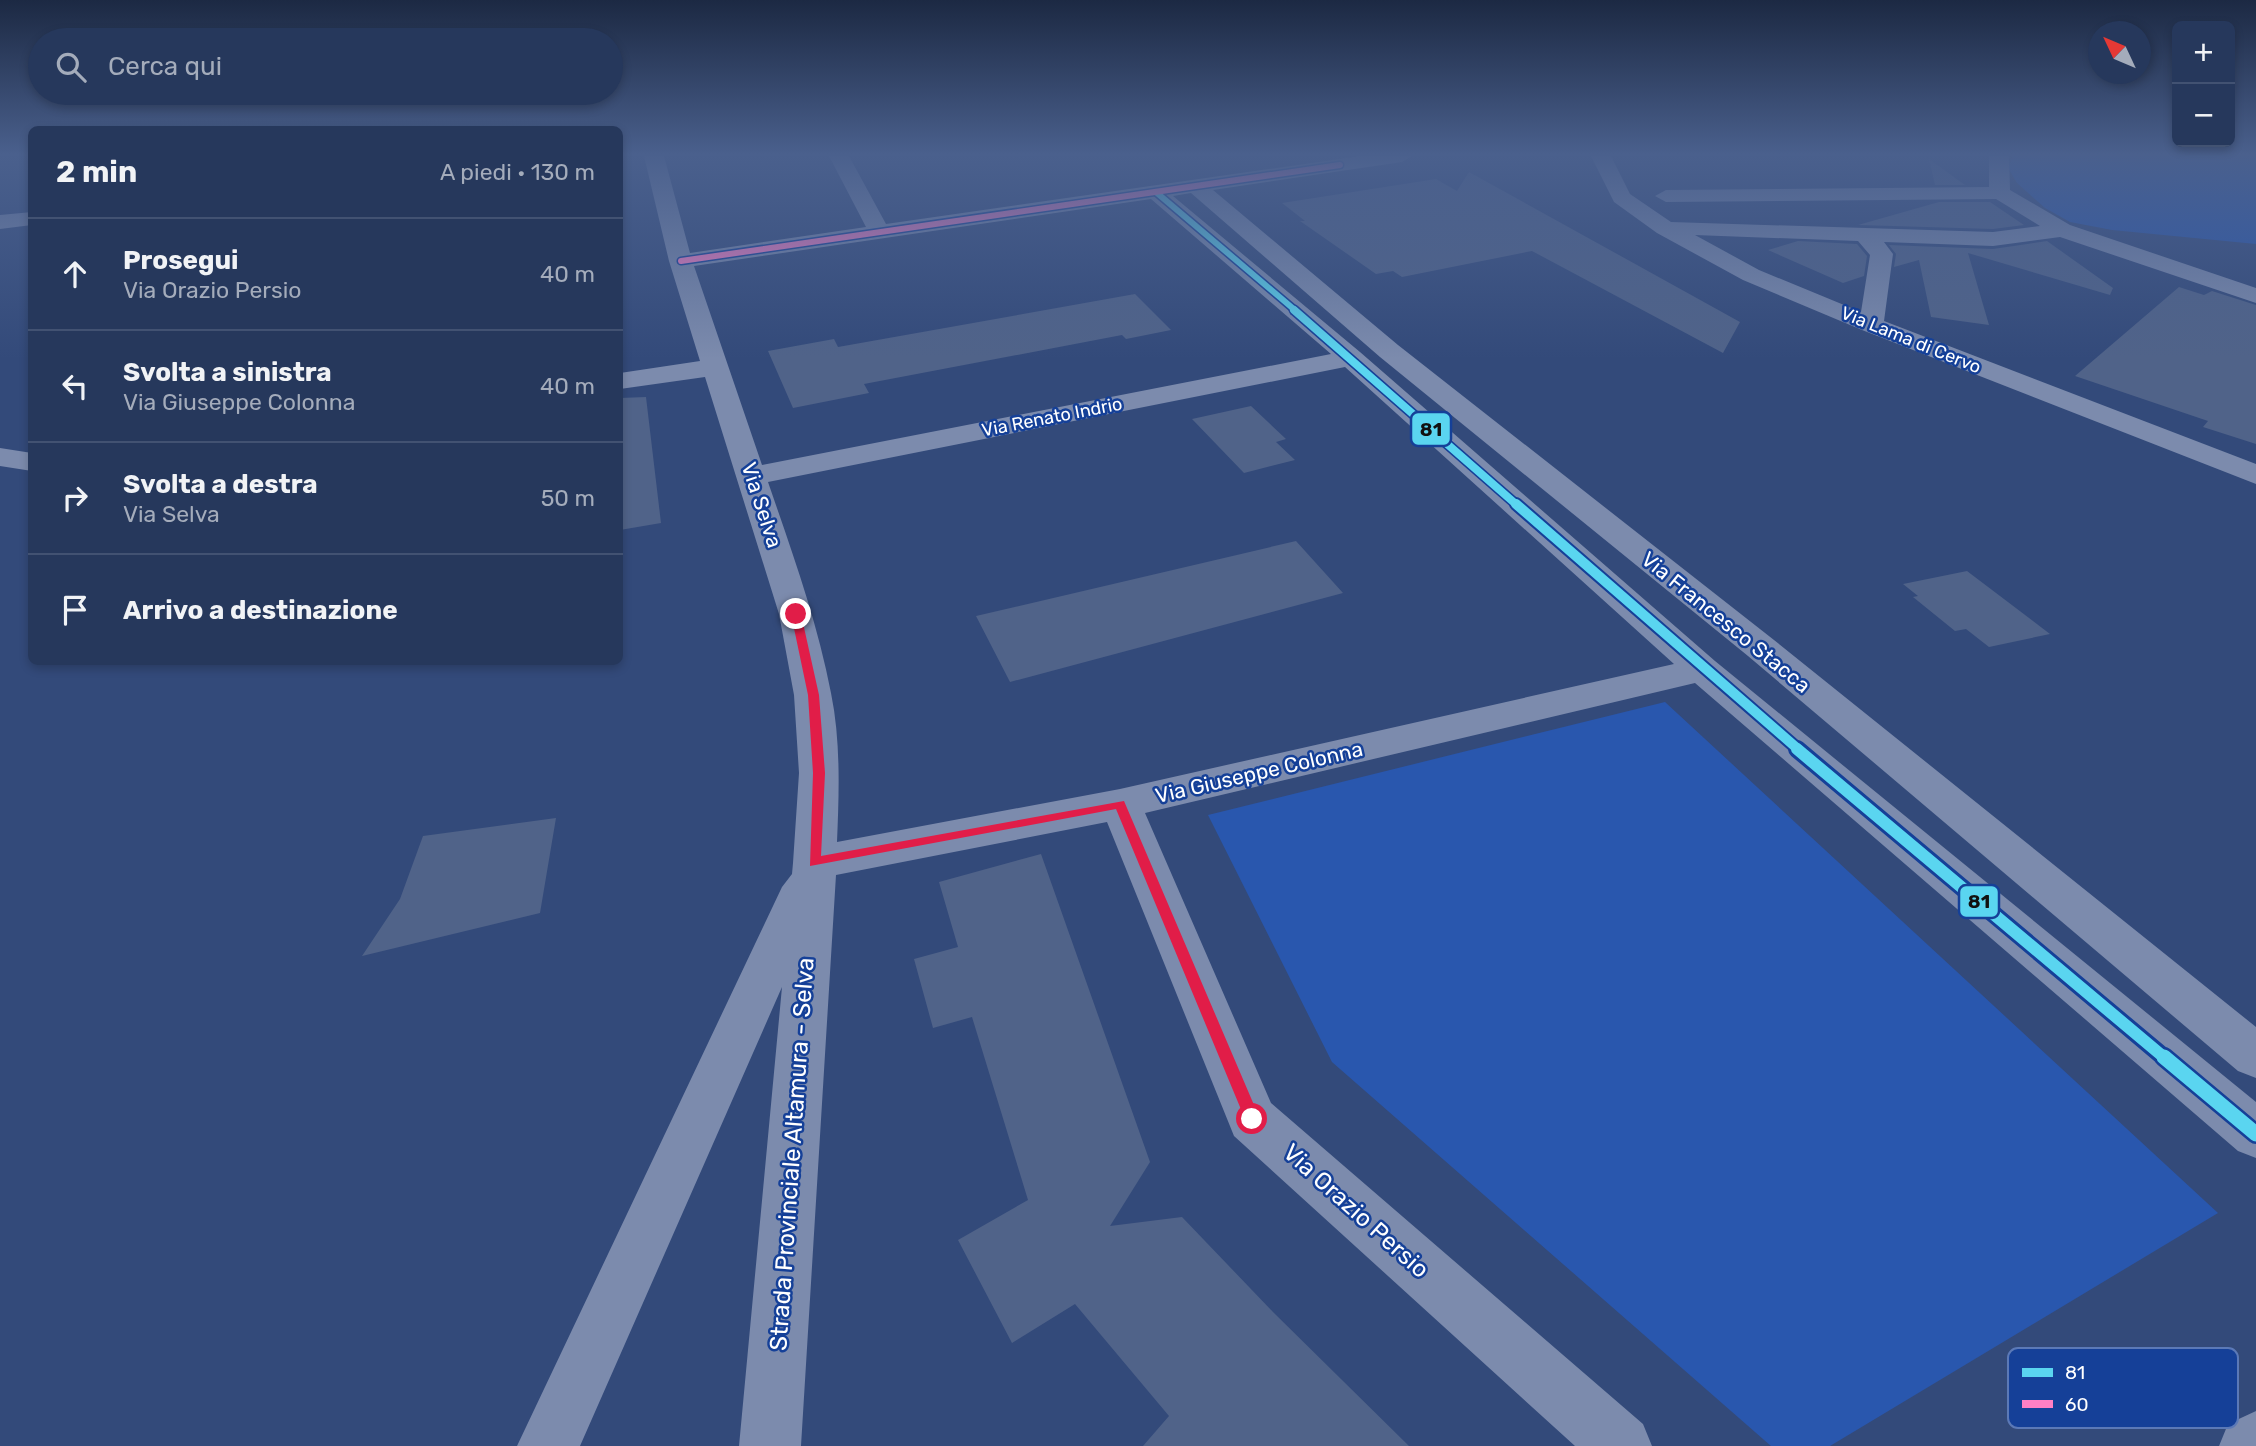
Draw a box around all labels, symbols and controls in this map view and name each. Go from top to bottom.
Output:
north arrow [2088,21,2151,84]
map controls [2172,21,2235,147]
button: + [2172,21,2235,84]
search box [28,28,623,105]
icon: search [52,48,90,86]
text: Cerca qui [108,51,222,82]
button: − [2172,84,2235,147]
text: 2 min [56,154,137,190]
text: A piedi · 130 m [440,158,595,186]
text: Prosegui [123,245,239,276]
icon: ahead [56,255,94,293]
text: 40 m [540,260,595,288]
text: Via Orazio Persio [123,276,302,304]
street label: Via Lama di Cervo [1838,302,1984,378]
text: Svolta a sinistra [123,357,332,388]
icon: left [56,367,94,405]
text: 40 m [540,372,595,400]
text: Via Giuseppe Colonna [123,388,355,416]
street label: Via Renato Indrio [980,393,1124,441]
line badge: 81 [1411,412,1451,446]
text: 81 [1420,418,1442,441]
street label: Via Selva [736,459,788,551]
text: Svolta a destra [123,469,318,500]
icon: right [56,479,94,517]
text: 50 m [541,484,595,512]
text: Via Selva [123,500,220,528]
street label: Via Francesco Stacca [1636,546,1816,698]
icon: arrive [56,591,94,629]
text: Arrivo a destinazione [123,595,398,626]
route end [780,598,811,629]
street label: Via Giuseppe Colonna [1153,736,1365,808]
line badge: 81 [1959,885,1999,918]
text: 81 [1968,890,1990,913]
street label: Strada Provinciale Altamura - Selva [764,956,820,1352]
route start [1236,1103,1267,1134]
street label: Via Orazio Persio [1277,1138,1435,1284]
legend [2008,1348,2238,1428]
text: 81 [2065,1361,2085,1384]
text: 60 [2065,1393,2089,1416]

